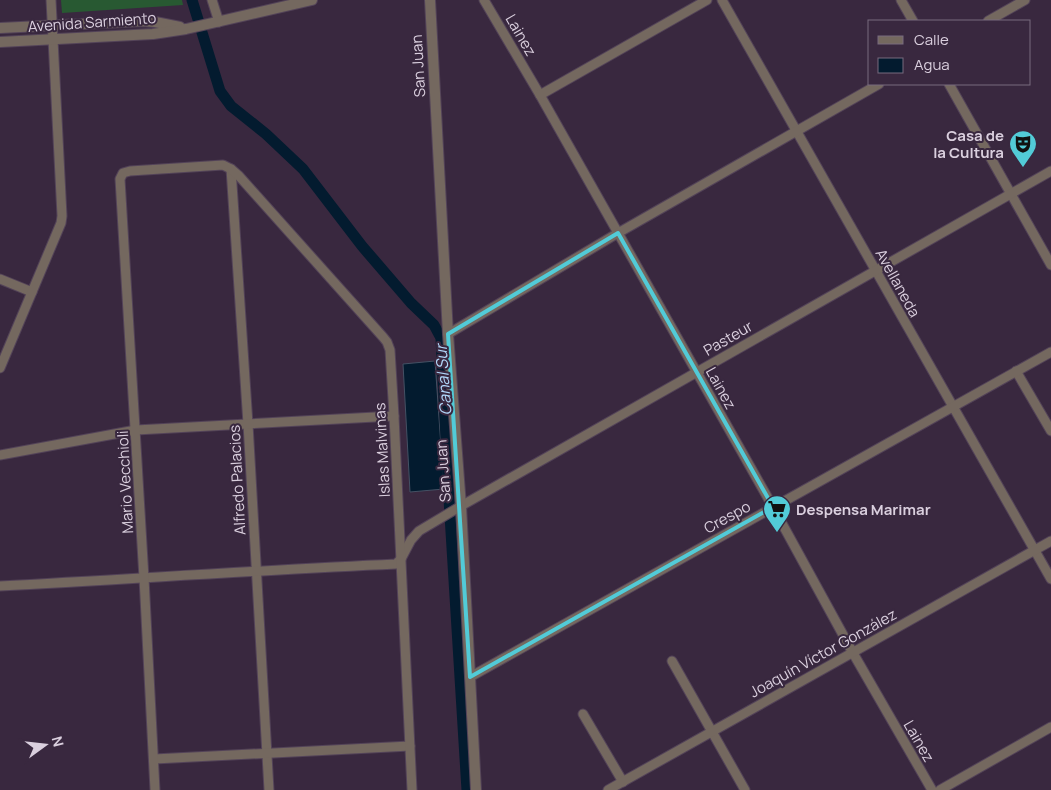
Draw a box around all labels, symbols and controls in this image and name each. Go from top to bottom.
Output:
street label: Avenida Sarmiento [27,7,157,37]
street label: Lainez [501,10,541,60]
legend [868,20,1031,85]
text: Calle [914,29,949,50]
street label: San Juan [406,34,430,98]
text: Agua [914,54,950,75]
place label: Casa de la Cultura [933,125,1004,163]
theatre icon: Casa de la Cultura [1008,129,1038,168]
street label: Avellaneda [871,245,925,321]
street label: Pasteur [699,315,757,361]
water label: Canal Sur [429,342,456,416]
street label: Lainez [701,363,741,413]
street label: Islas Malvinas [369,402,395,498]
street label: Alfredo Palacios [224,424,250,536]
street label: Mario Vecchioli [112,430,138,534]
street label: San Juan [430,439,456,503]
supermarket icon: Despensa Marimar [762,494,792,533]
street label: Crespo [700,496,754,538]
place label: Despensa Marimar [796,499,931,520]
street label: Joaquín Víctor González [746,604,900,702]
street label: Lainez [899,716,939,766]
north arrow [20,720,70,770]
text: N [48,734,69,749]

